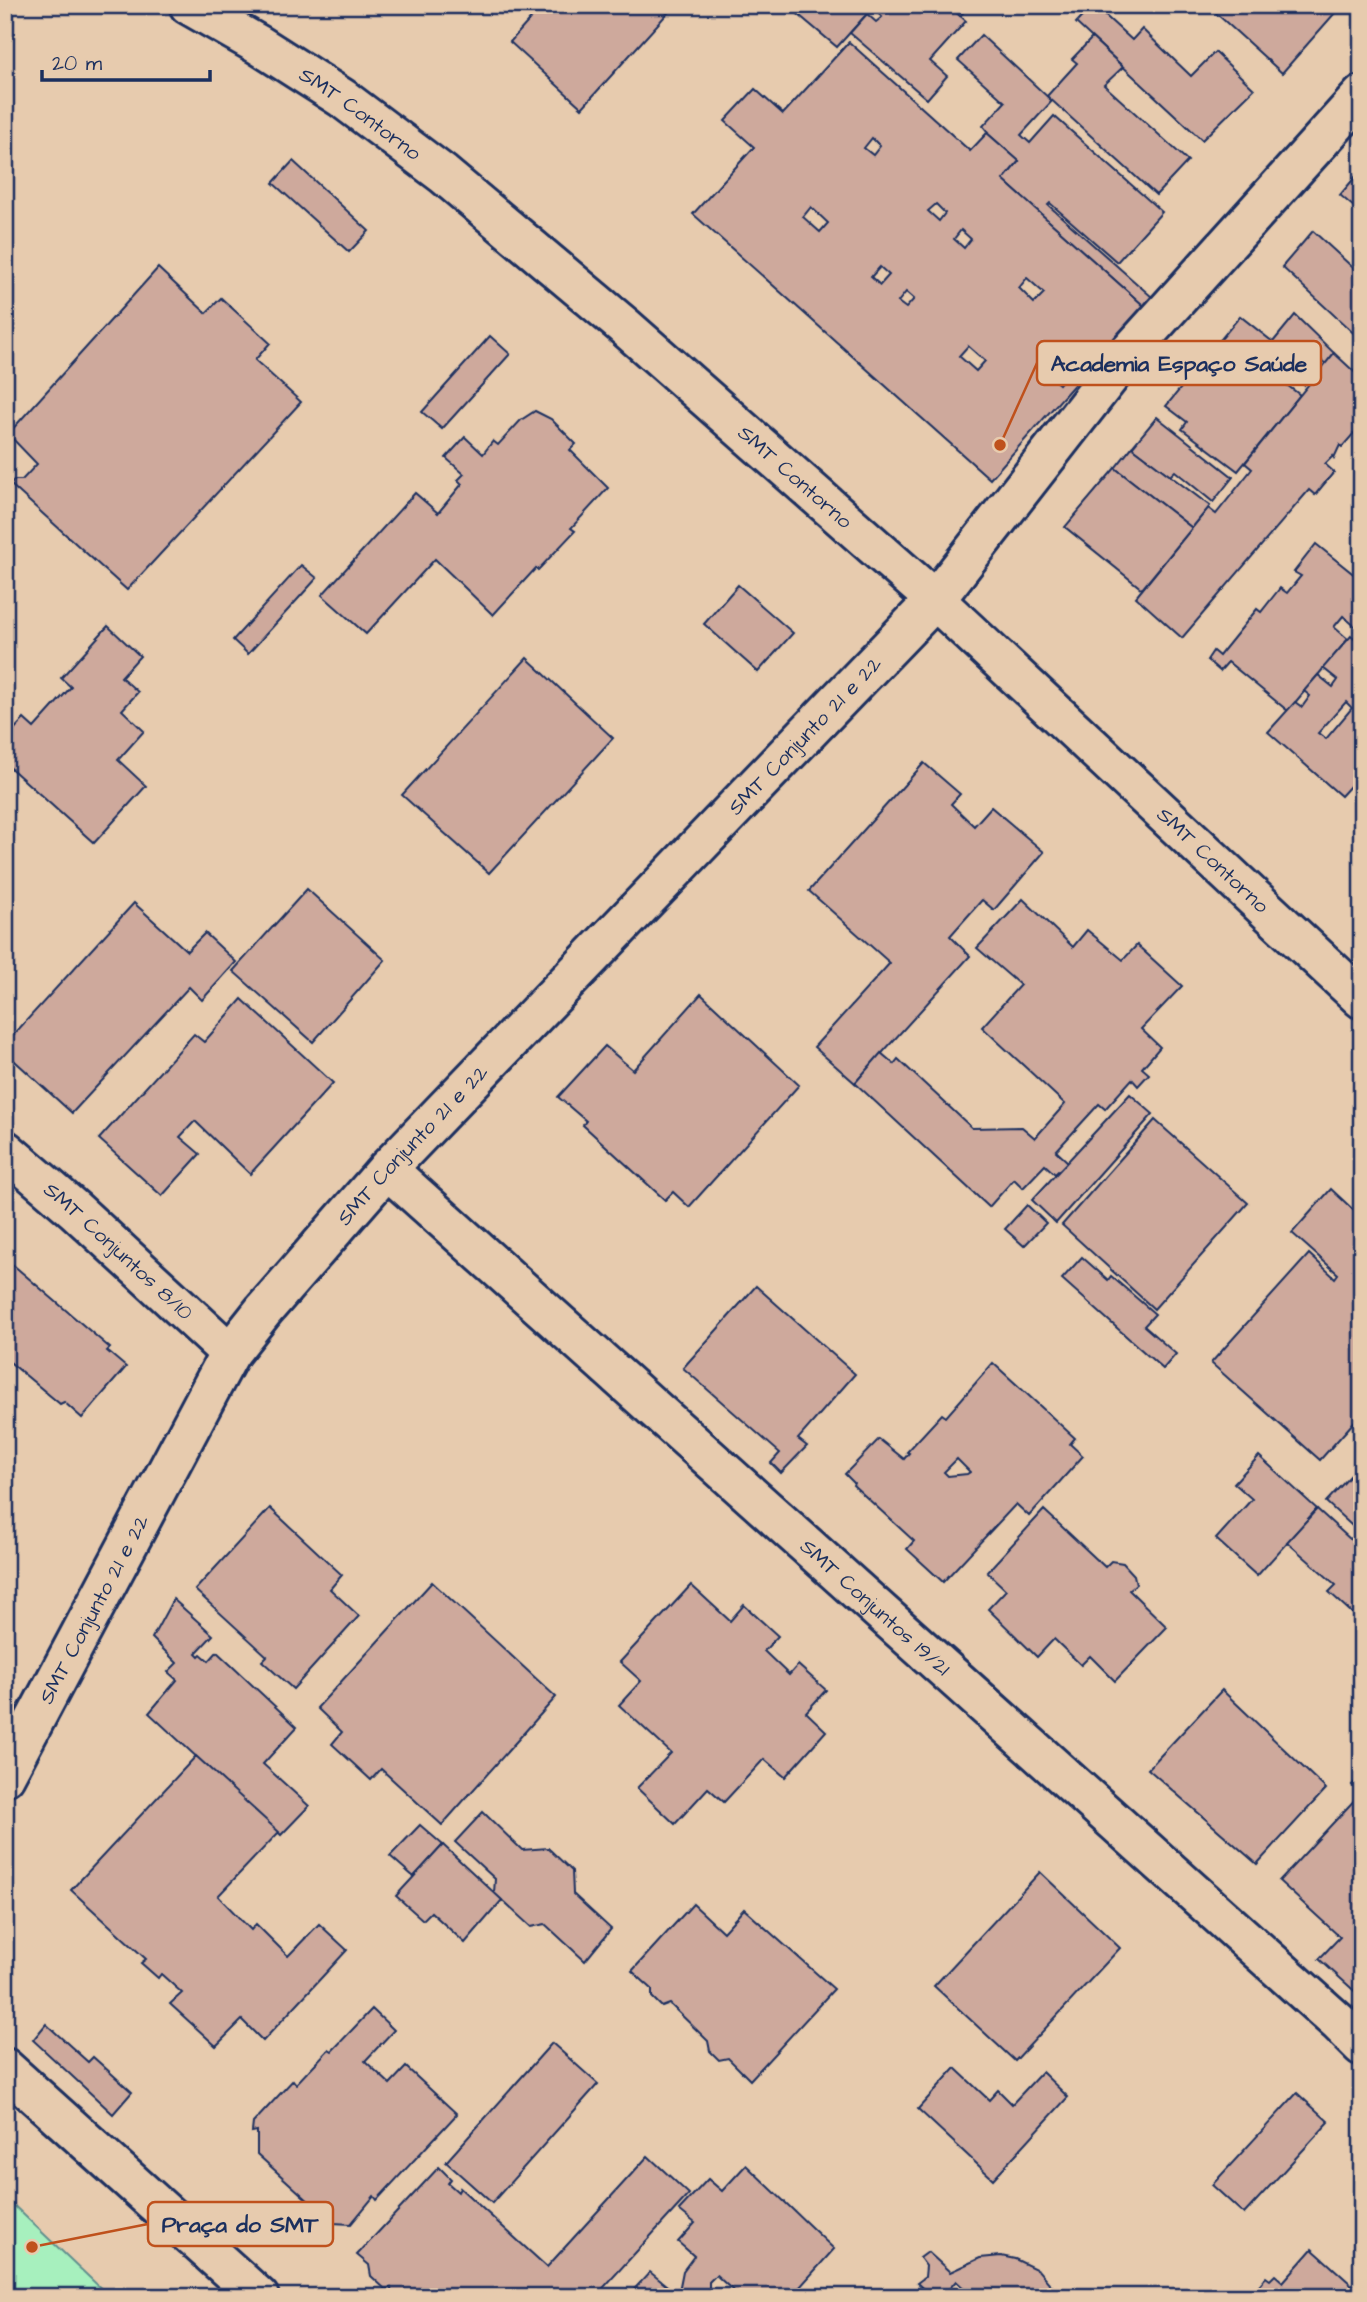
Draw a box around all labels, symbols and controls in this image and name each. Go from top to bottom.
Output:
scale bar [42,38,210,82]
text: 20 m [52,49,103,78]
street label: SMT Contorno [294,60,427,167]
callout: Academia Espaço Saúde [1037,341,1321,385]
text: Academia Espaço Saúde [1051,348,1308,380]
street label: SMT Contorno [732,418,859,535]
street label: SMT Conjunto 21 e 22 [721,650,888,821]
street label: SMT Contorno [1151,800,1276,920]
street label: SMT Conjunto 21 e 22 [330,1058,495,1231]
street label: SMT Conjuntos 8/10 [38,1175,200,1327]
street label: SMT Conjunto 21 e 22 [32,1509,156,1709]
street label: SMT Conjuntos 19/21 [794,1532,957,1682]
callout: Praça do SMT [148,2202,333,2246]
text: Praça do SMT [162,2209,319,2241]

